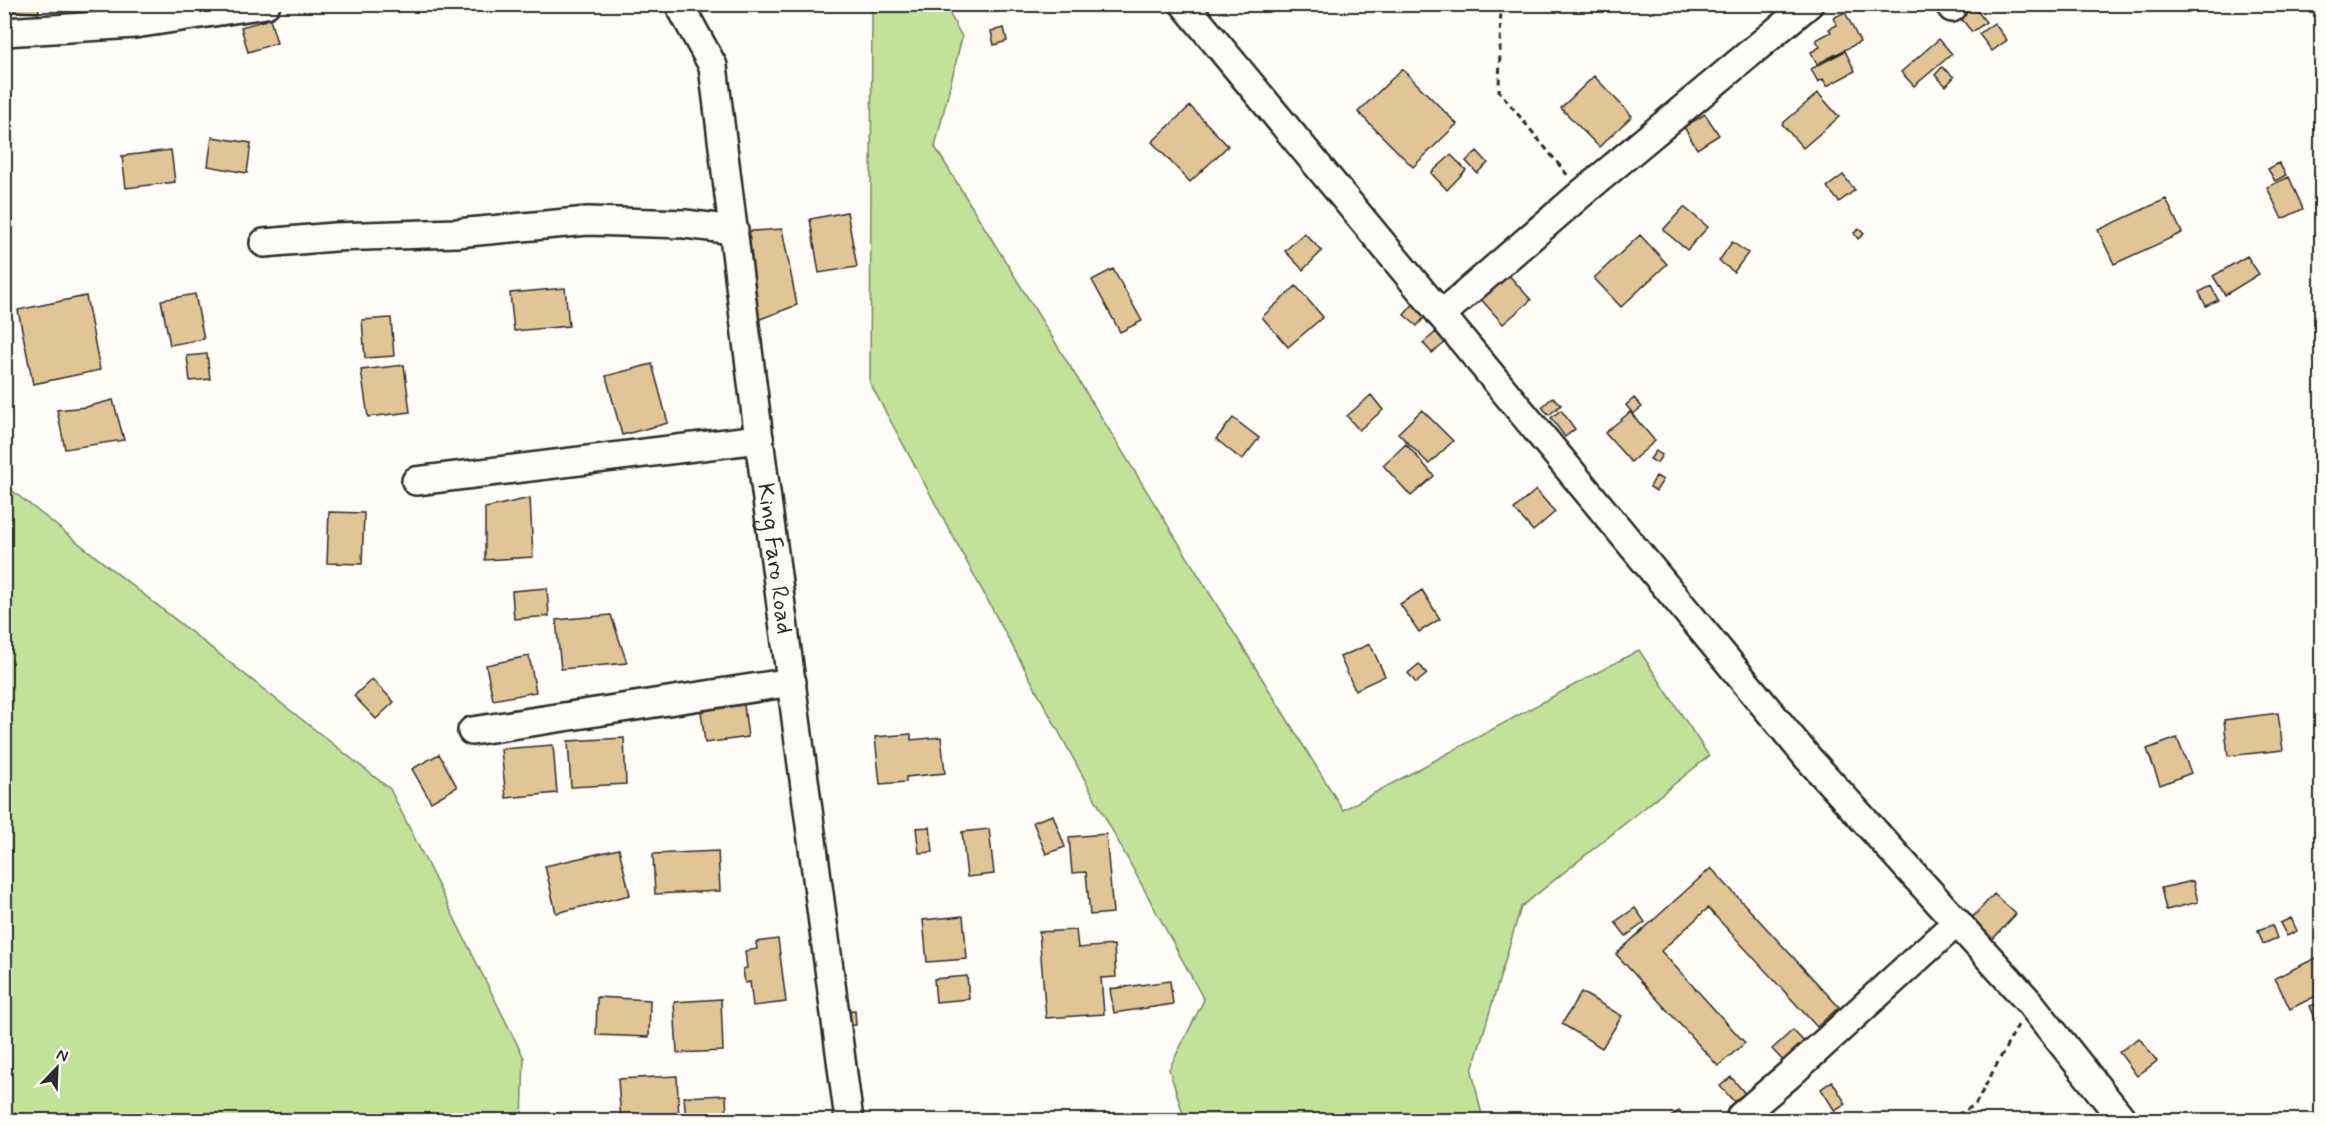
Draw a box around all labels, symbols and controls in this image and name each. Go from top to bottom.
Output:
street label: King Faro Road [749,481,800,636]
north arrow [27,1038,87,1098]
text: N [53,1044,71,1067]

